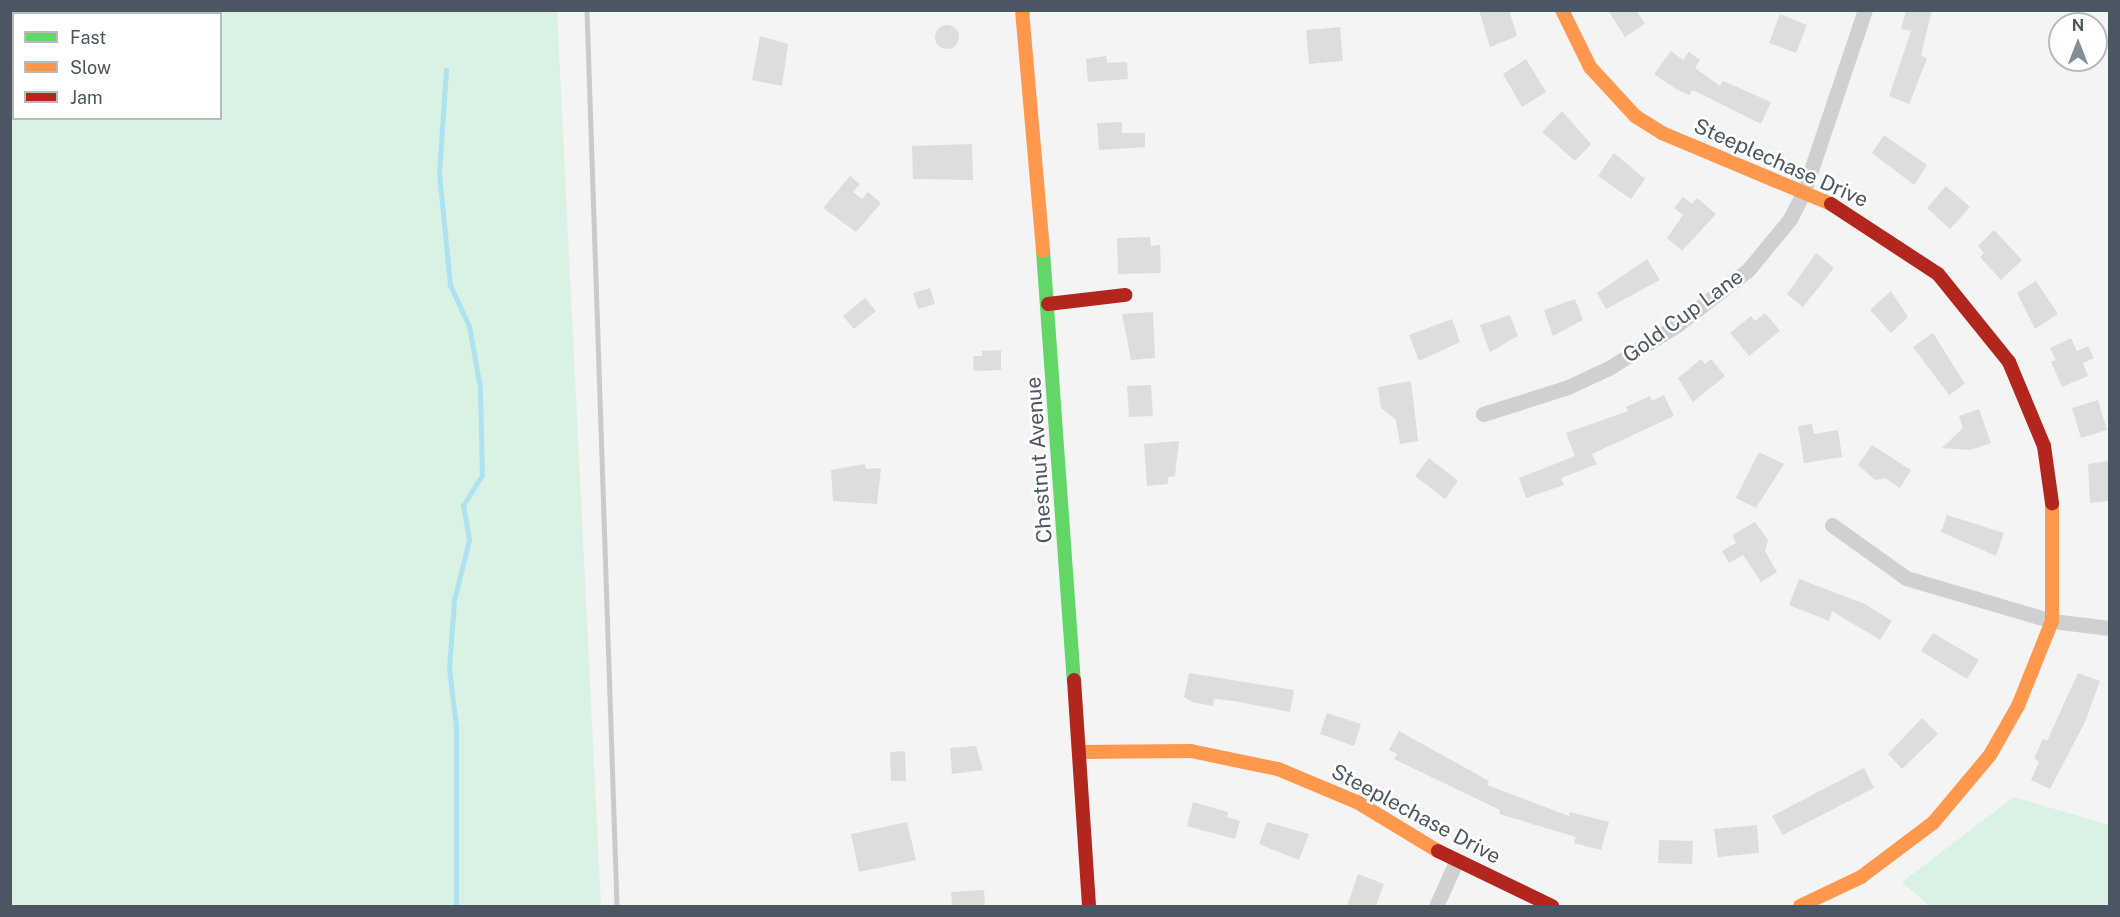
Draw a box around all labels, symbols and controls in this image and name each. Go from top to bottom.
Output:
legend [12,12,222,120]
north arrow [2048,12,2108,72]
text: N [2072,16,2084,35]
text: Fast [70,27,106,48]
text: Slow [70,57,111,78]
text: Jam [70,87,103,108]
street label: Steeplechase Drive [1690,113,1872,213]
street label: Gold Cup Lane [1618,264,1748,368]
street label: Chestnut Avenue [1021,376,1057,544]
street label: Steeplechase Drive [1327,759,1505,869]

